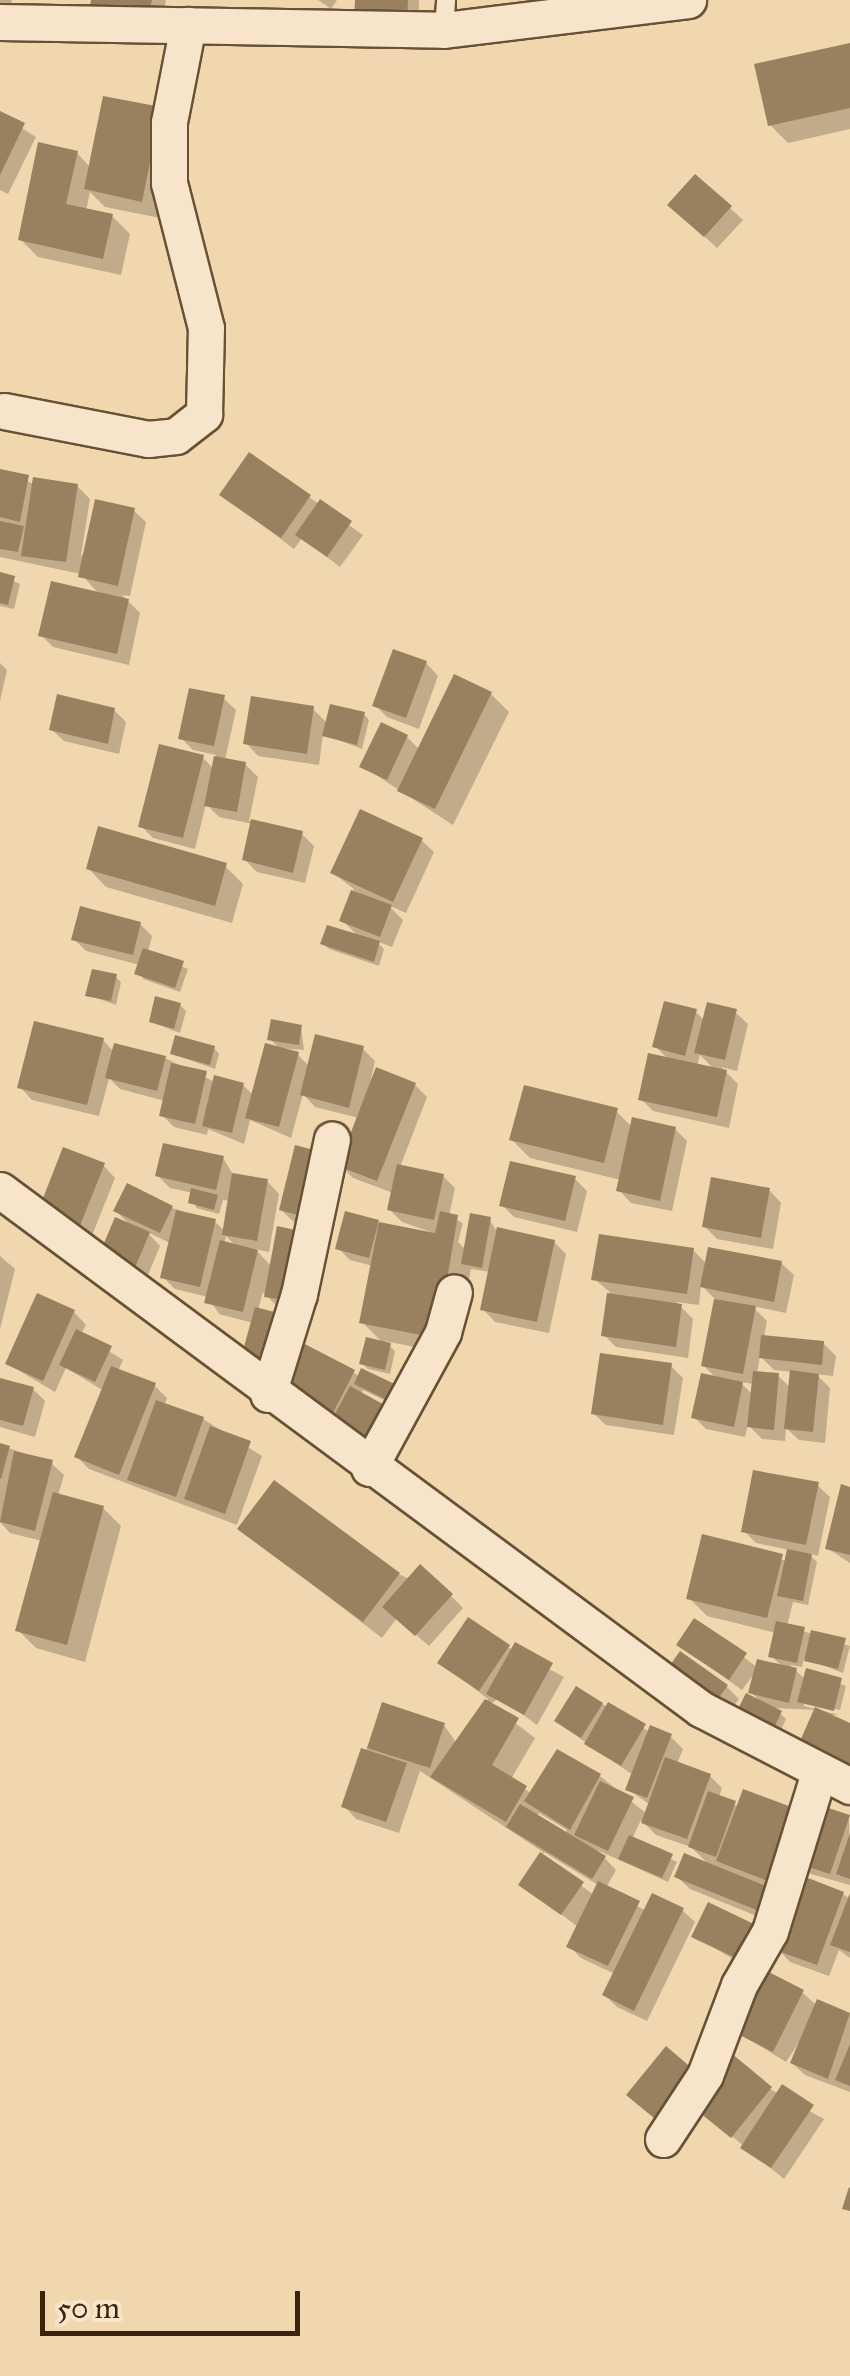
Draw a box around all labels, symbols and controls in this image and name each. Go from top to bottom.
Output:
scale bar [45,2271,305,2333]
text: 50 m [57,2290,120,2326]

